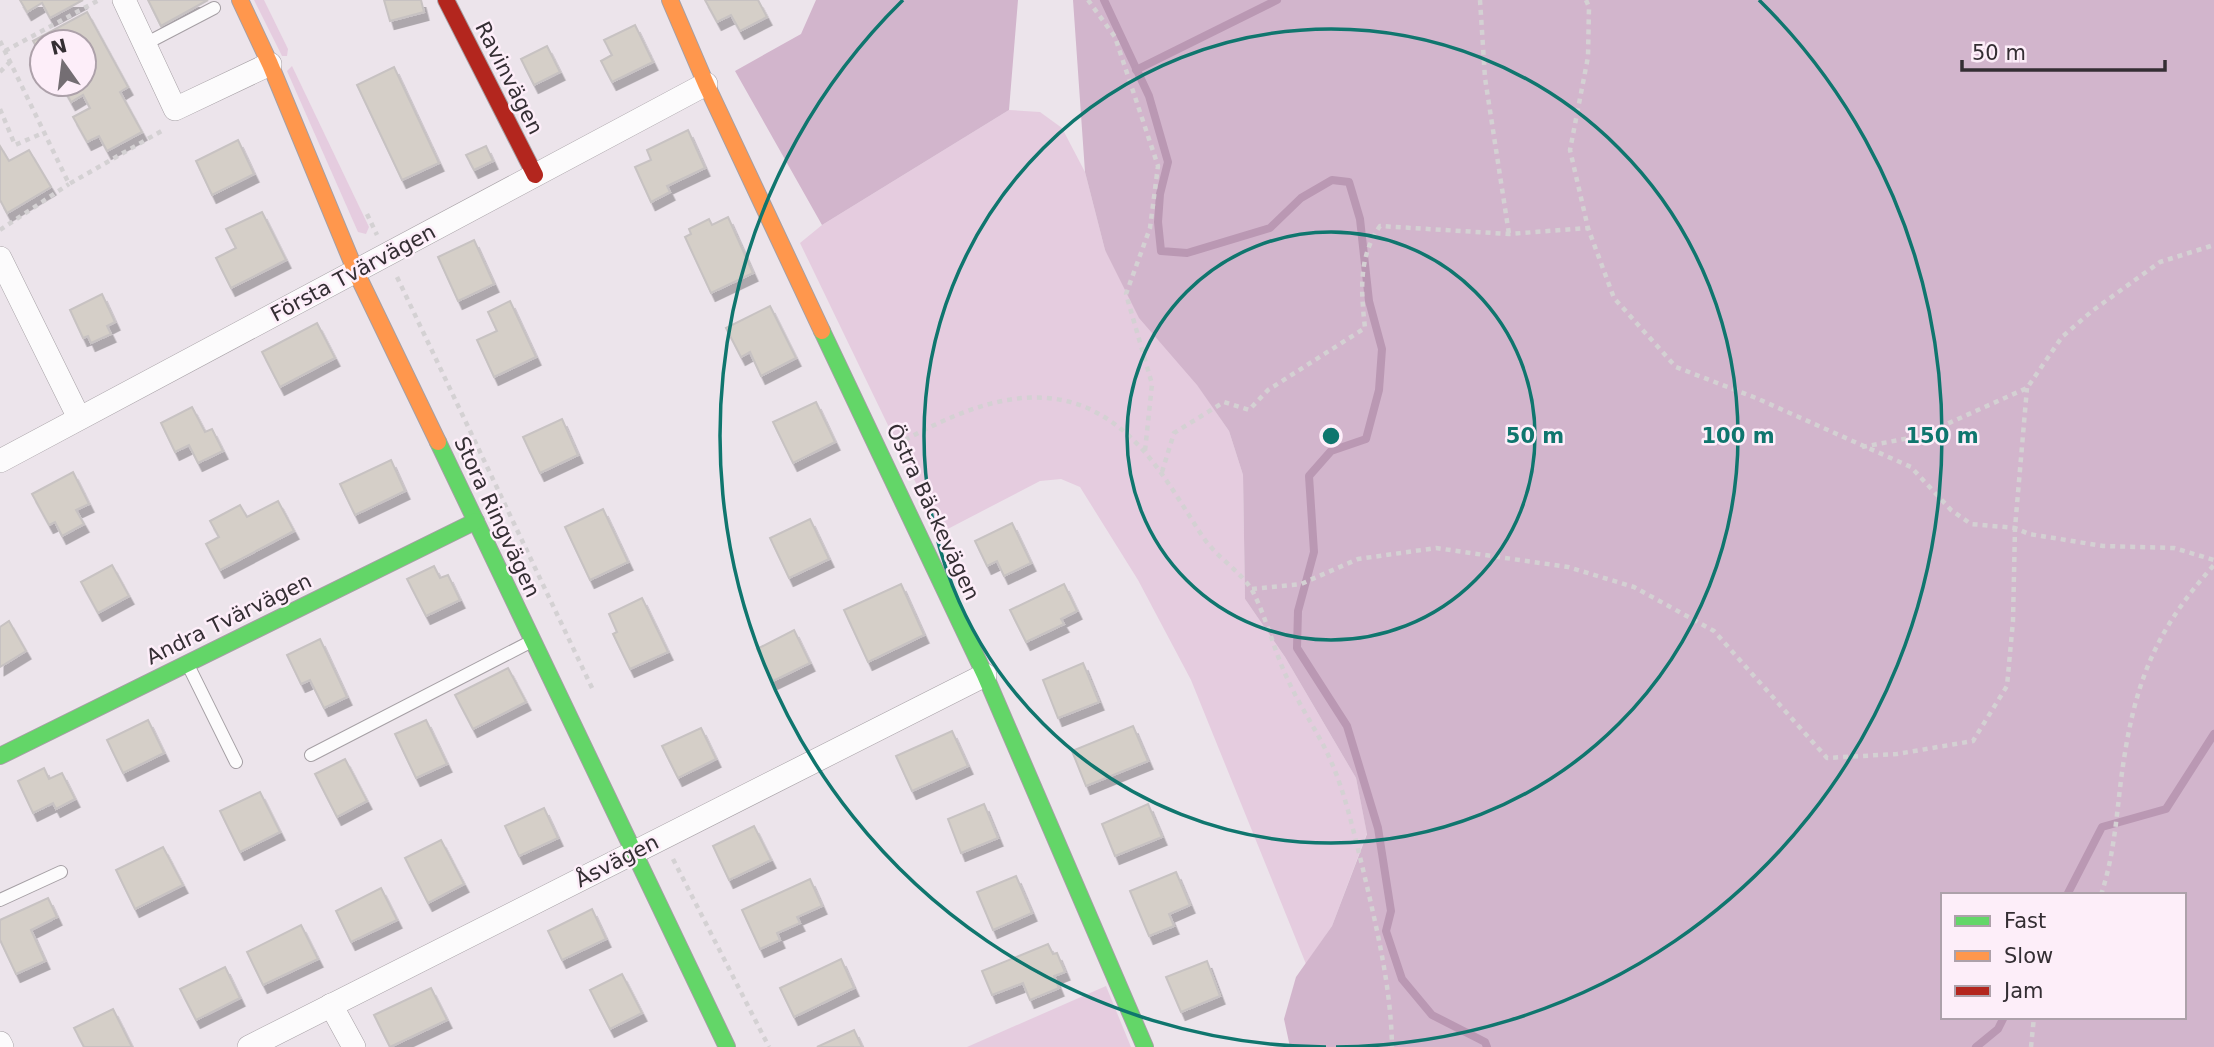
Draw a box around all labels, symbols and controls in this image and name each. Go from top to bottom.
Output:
street label: Ravinvägen [470,18,548,138]
north arrow [28,28,98,98]
scale bar [1962,28,2165,72]
text: N [49,34,69,59]
text: 50 m [1972,41,2026,65]
street label: Första Tvärvägen [267,219,439,327]
street label: Östra Bäckevägen [882,420,985,604]
centre of rings [1319,424,1343,448]
text: 50 m [1506,424,1564,448]
text: 100 m [1701,424,1775,448]
text: 150 m [1905,424,1979,448]
street label: Stora Ringvägen [449,433,545,601]
street label: Andra Tvärvägen [142,569,316,669]
street label: Åsvägen [570,828,663,892]
legend [1941,893,2186,1019]
text: Fast [2004,909,2046,933]
text: Slow [2004,944,2053,968]
text: Jam [2002,979,2044,1003]

